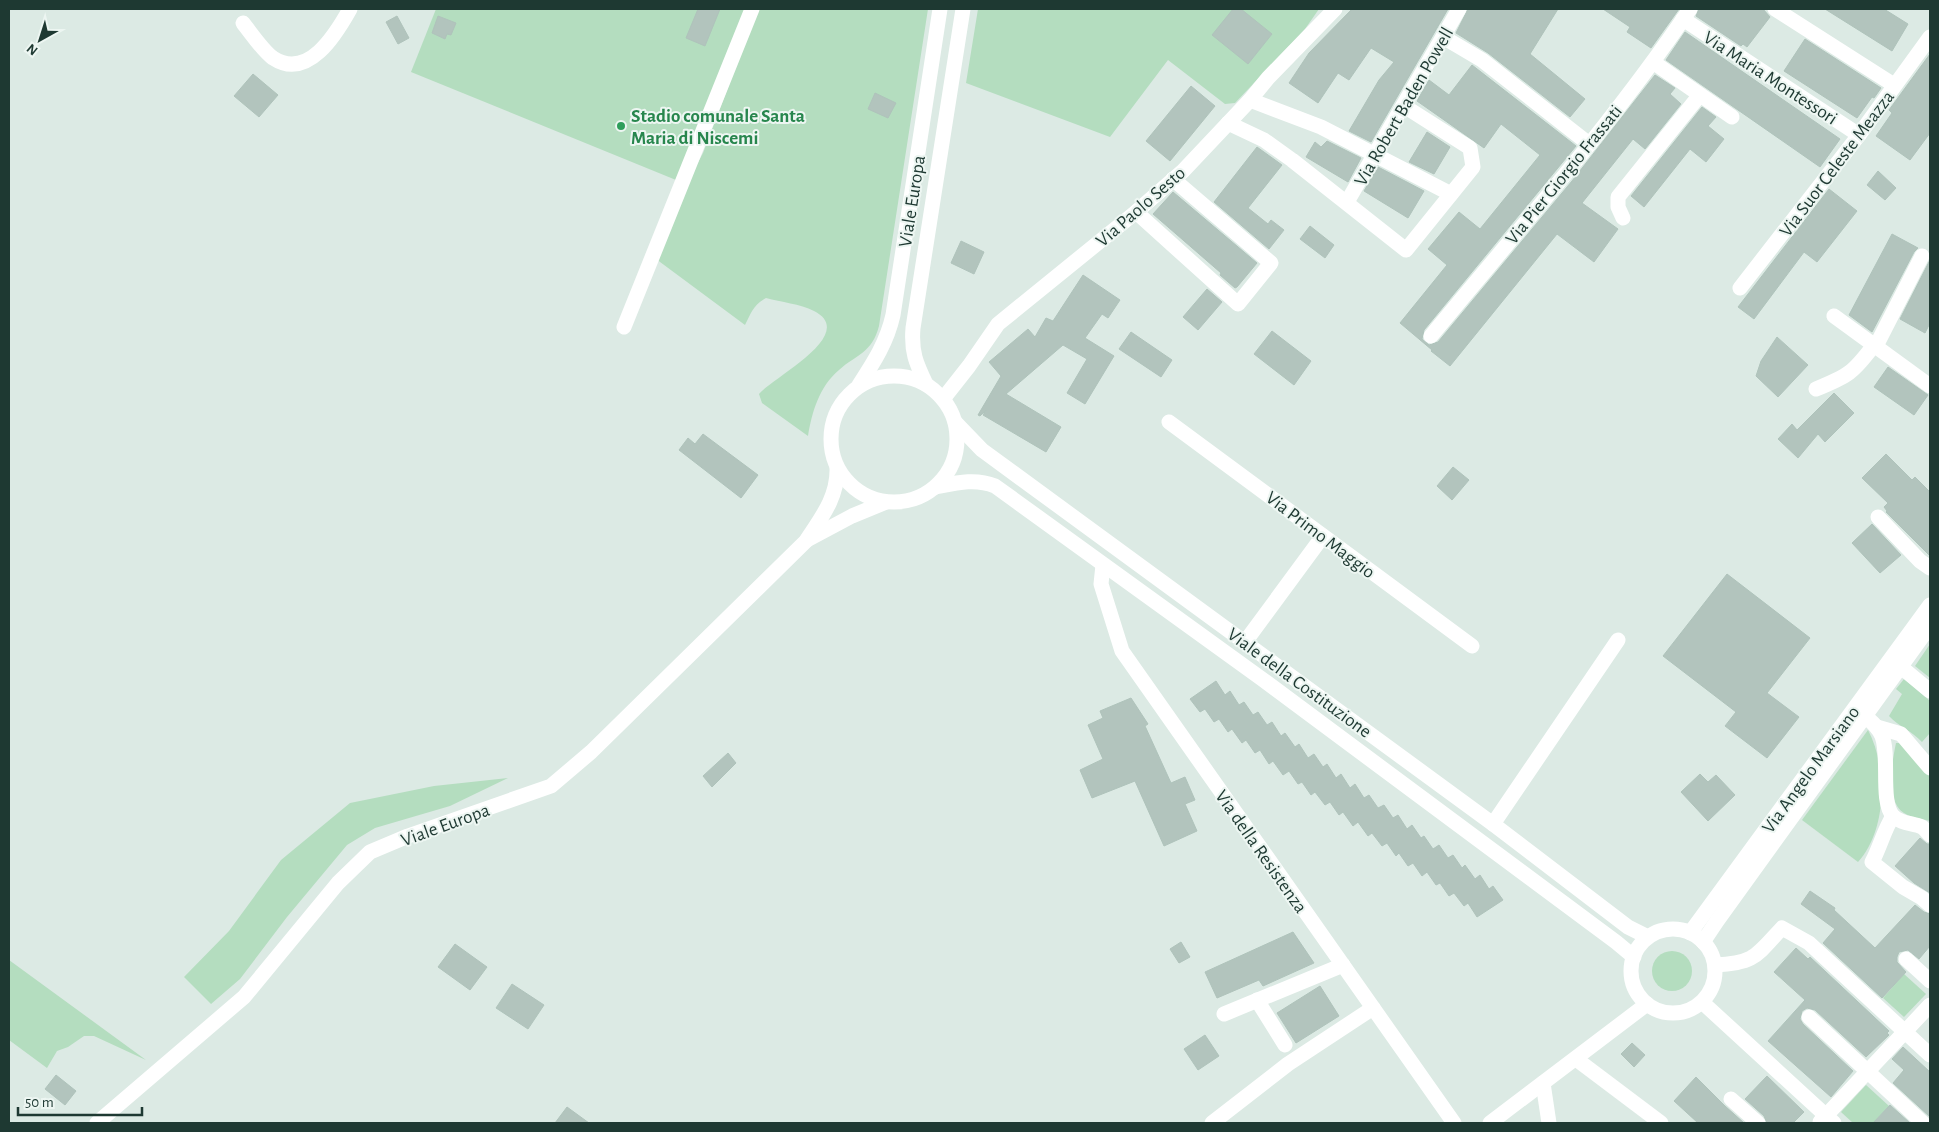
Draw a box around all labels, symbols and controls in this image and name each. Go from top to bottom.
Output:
north arrow [15,15,65,65]
street label: Via Robert Baden Powell [1351,24,1457,189]
street label: Via Maria Montessori [1700,28,1840,129]
text: N [24,41,41,58]
street label: Via Suor Celeste Meazza [1776,87,1898,240]
street label: Via Pier Giorgio Frassati [1502,102,1626,248]
place label: Stadio comunale Santa Maria di Niscemi [631,107,805,148]
marker: Stadio comunale Santa Maria di Niscemi [615,120,627,132]
street label: Viale Europa [896,154,929,249]
street label: Via Paolo Sesto [1093,163,1189,251]
street label: Via Primo Maggio [1262,488,1378,582]
street label: Viale della Costituzione [1224,625,1375,742]
street label: Via Angelo Marsiano [1759,703,1864,837]
street label: Via della Resistenza [1211,787,1310,917]
street label: Viale Europa [399,801,493,850]
scale bar [18,1084,141,1116]
text: 50 m [25,1095,54,1110]

